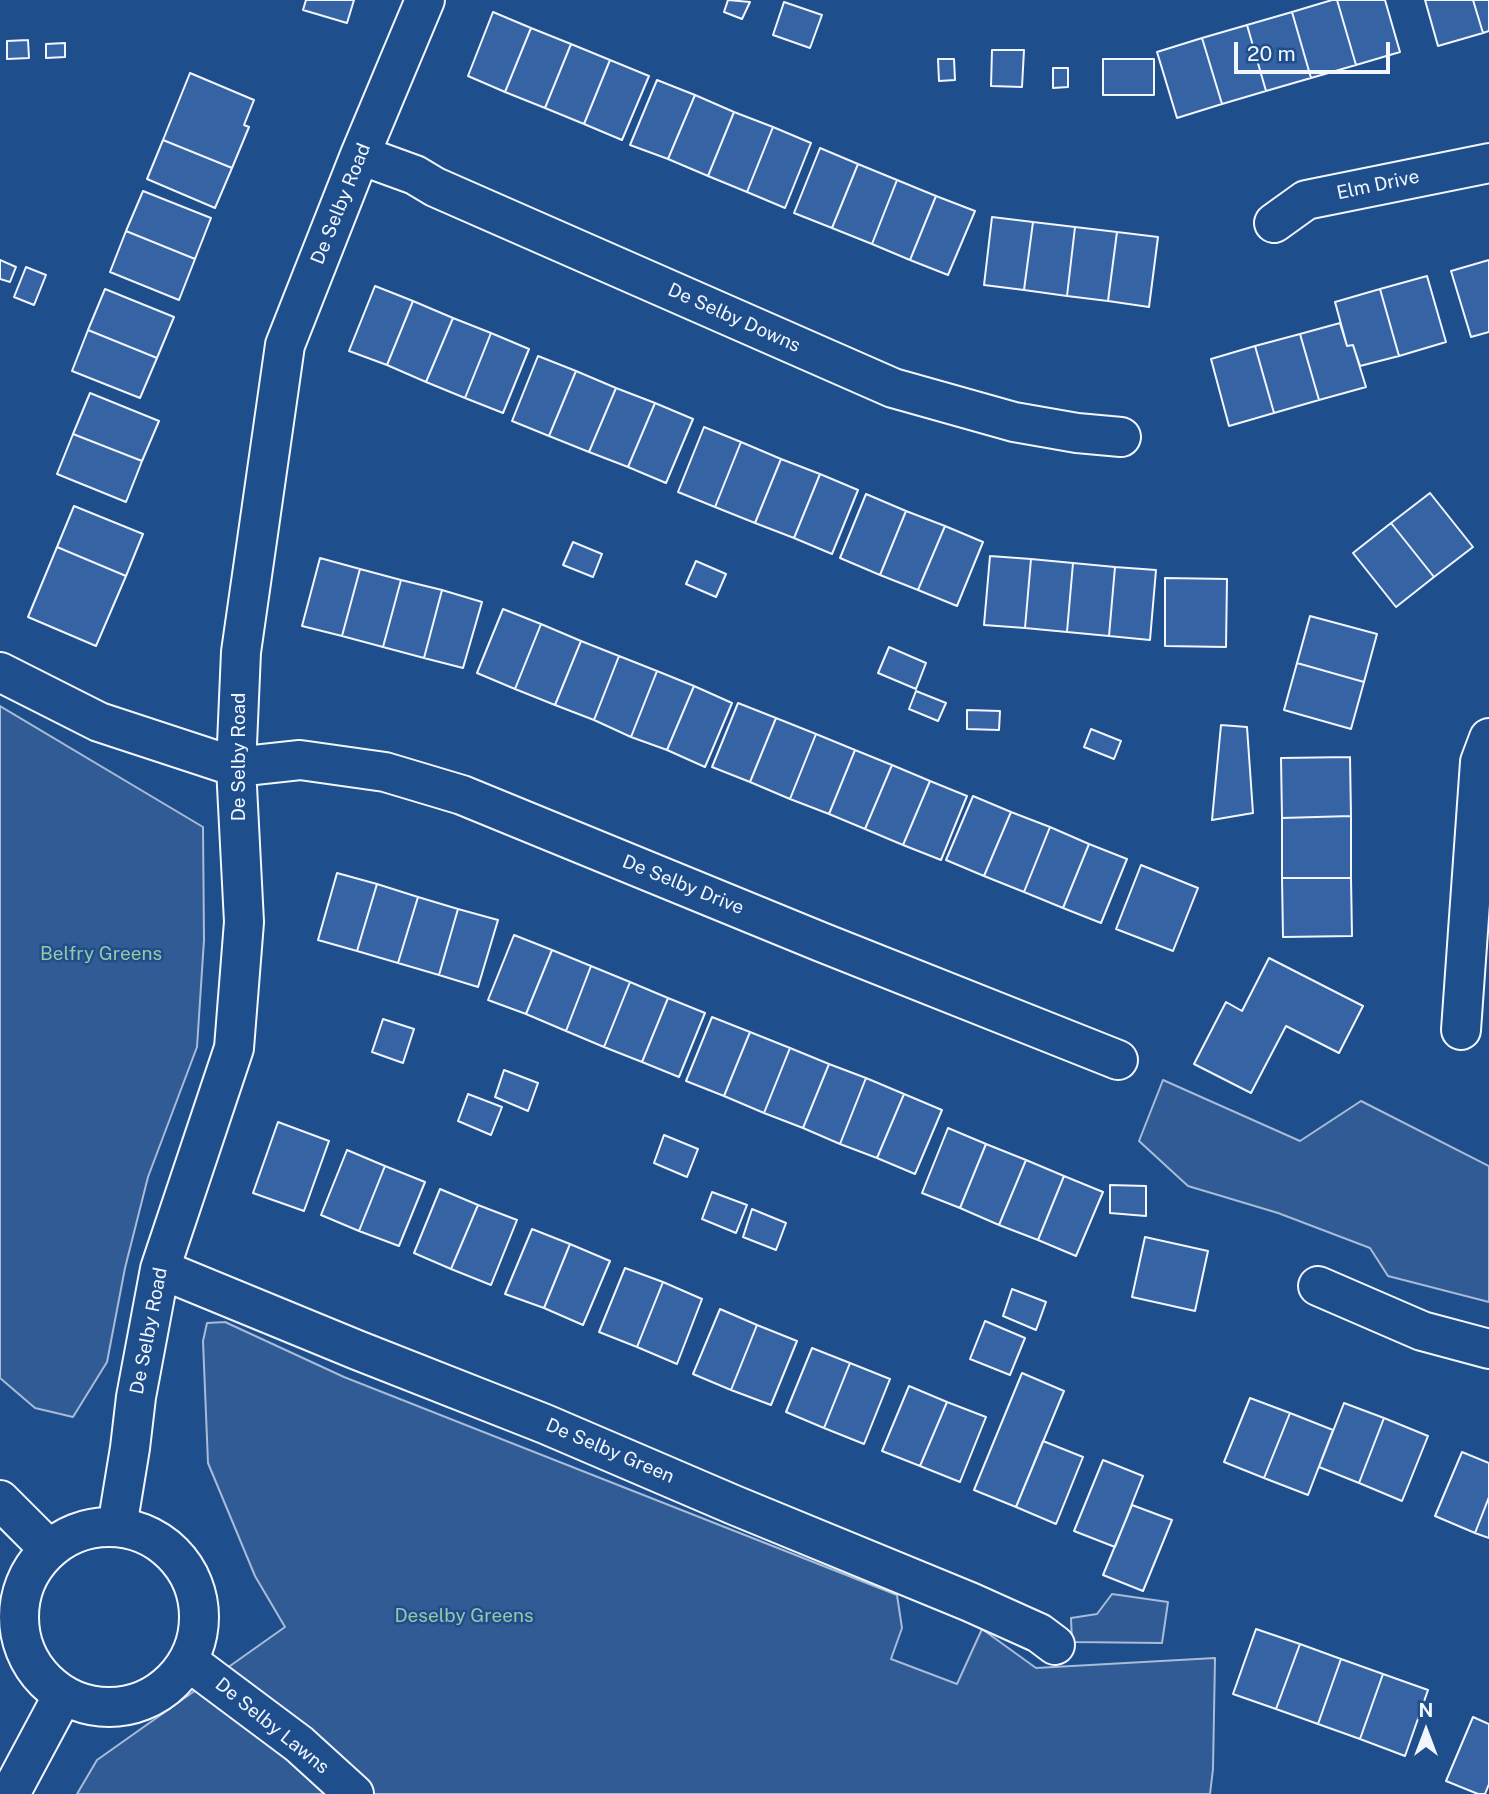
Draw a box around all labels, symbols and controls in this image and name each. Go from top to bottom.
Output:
scale bar [1237,28,1393,72]
text: 20 m [1247,41,1296,66]
street label: De Selby Road [306,140,376,268]
street label: Elm Drive [1335,165,1421,205]
street label: De Selby Downs [664,279,804,357]
street label: De Selby Road [228,693,250,821]
street label: De Selby Drive [619,850,747,920]
park label: Belfry Greens [40,943,162,965]
street label: De Selby Road [126,1266,172,1396]
street label: De Selby Green [542,1414,678,1488]
park label: Deselby Greens [394,1605,534,1627]
street label: De Selby Lawns [210,1673,334,1779]
north arrow [1391,1696,1461,1766]
text: N [1419,1699,1433,1721]

